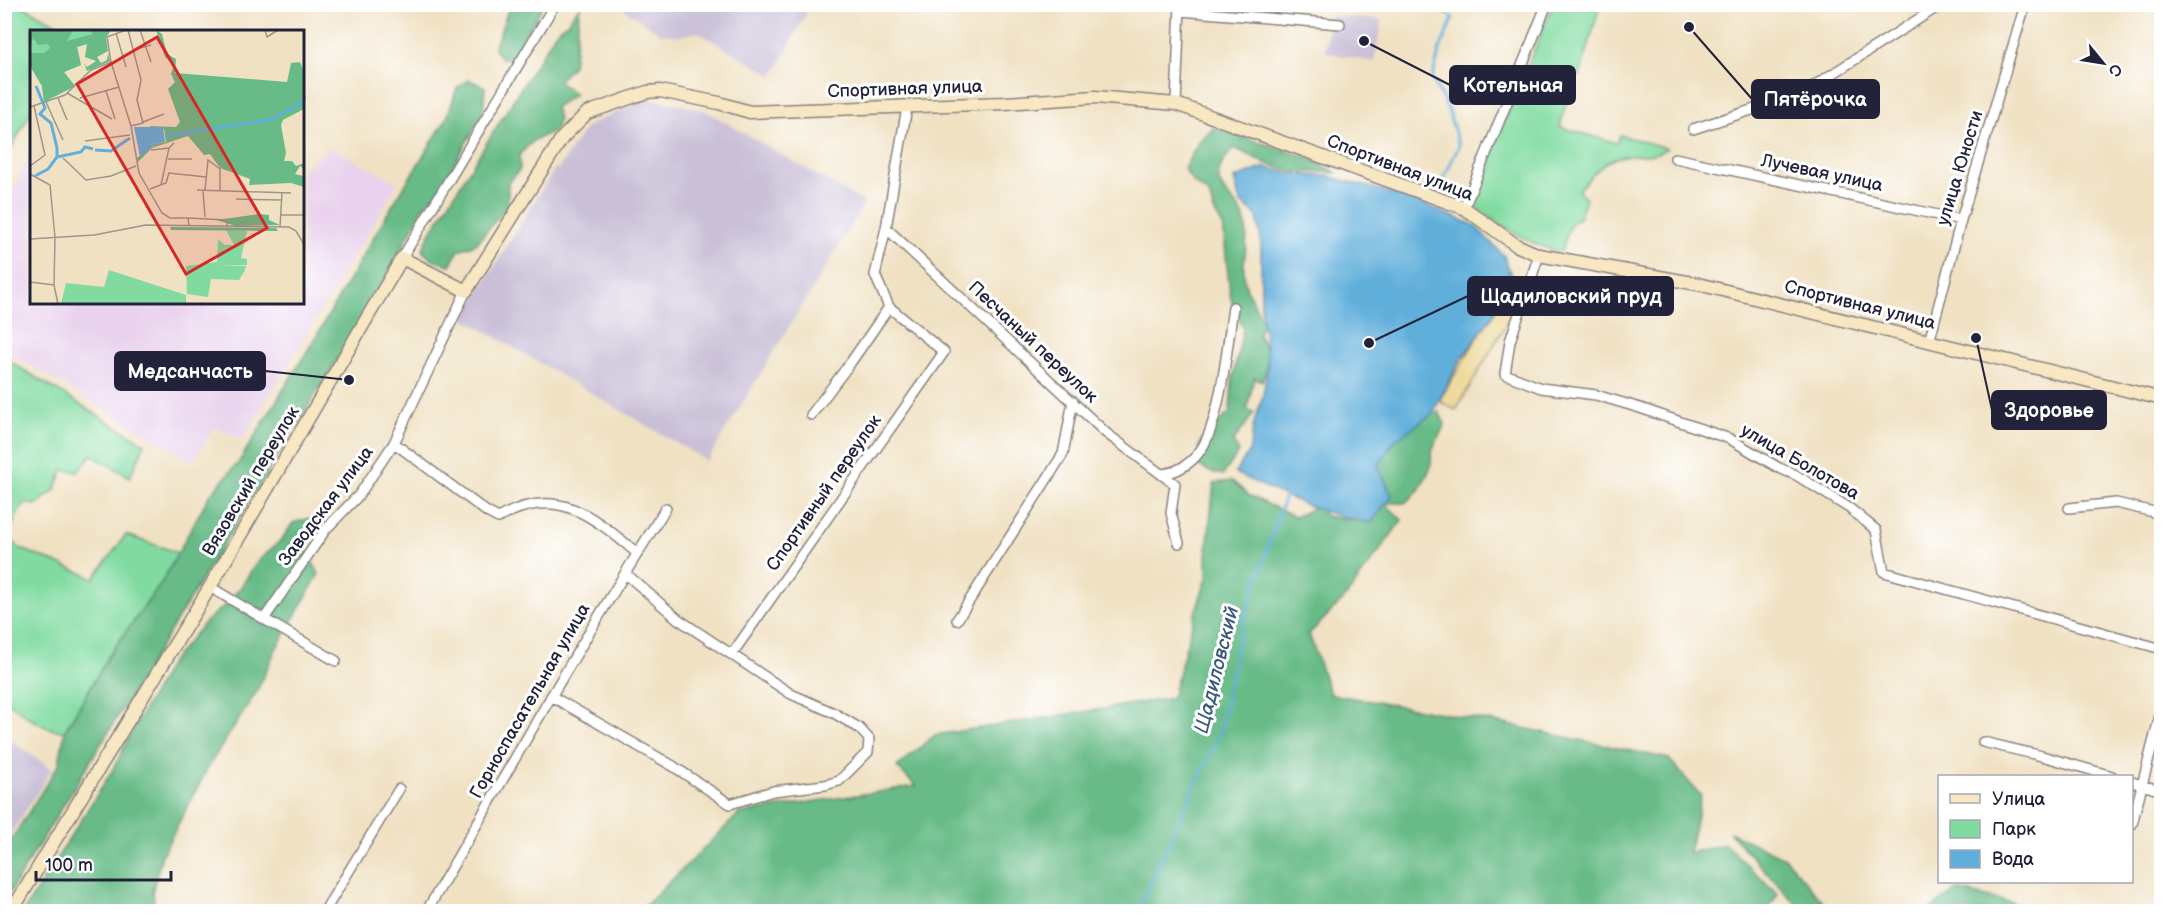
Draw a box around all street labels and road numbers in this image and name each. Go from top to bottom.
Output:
street label: Спортивная улица [827,76,983,102]
street label: улица Юности [1933,108,1987,228]
street label: Спортивная улица [1324,130,1477,206]
street label: Лучевая улица [1758,150,1885,196]
street label: Спортивная улица [1782,276,1938,334]
street label: Песчаный переулок [964,277,1102,407]
street label: Вязовский переулок [198,402,304,560]
street label: Спортивный переулок [762,410,886,575]
street label: улица Болотова [1737,420,1863,505]
street label: Заводская улица [274,442,378,570]
street label: Горноспасательная улица [466,600,595,802]

